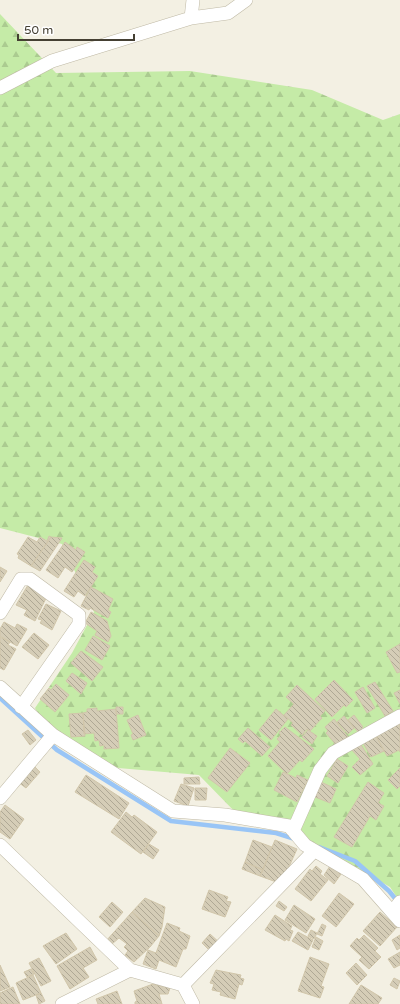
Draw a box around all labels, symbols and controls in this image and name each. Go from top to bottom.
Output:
scale bar [18,16,134,42]
text: 50 m [24,23,53,37]

